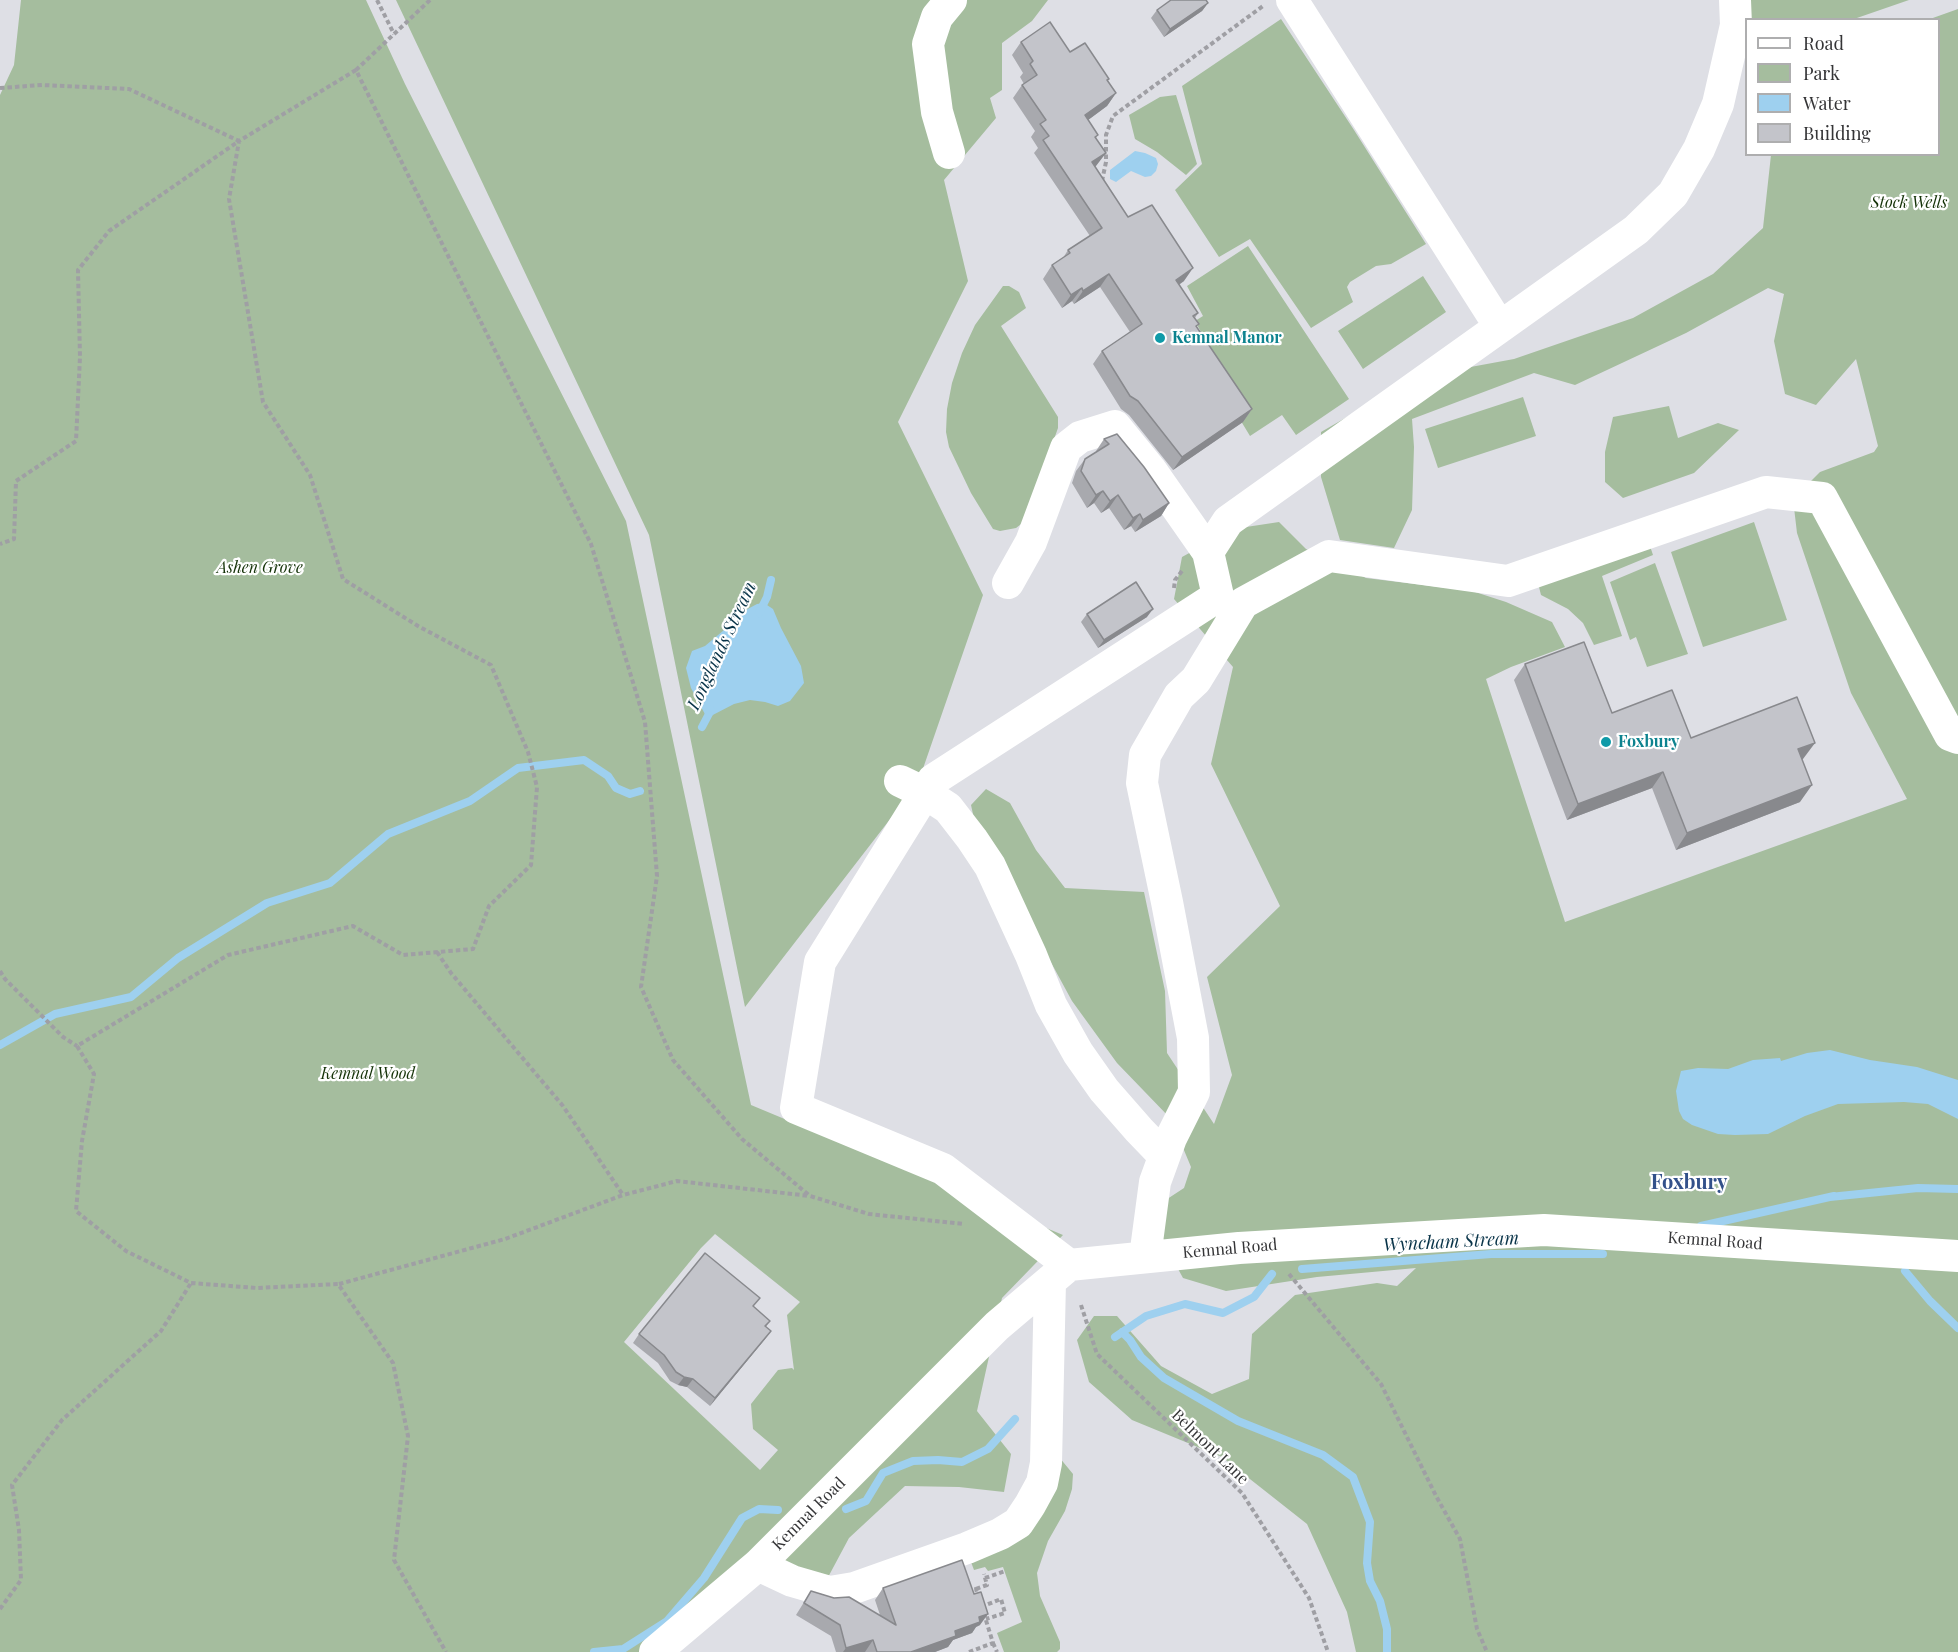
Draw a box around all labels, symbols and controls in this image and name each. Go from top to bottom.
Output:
legend [1745,18,1940,156]
text: Road [1803,31,1844,55]
text: Park [1803,61,1840,85]
text: Water [1803,91,1851,115]
text: Building [1803,121,1871,145]
park label: Stock Wells [1871,193,1947,213]
place label: Kemnal Manor [1172,328,1282,348]
marker: Kemnal Manor [1153,331,1167,345]
park label: Ashen Grove [217,558,303,578]
water label: Longlands Stream [683,578,761,714]
place label: Foxbury [1618,732,1679,752]
marker: Foxbury [1599,735,1613,749]
park label: Kemnal Wood [321,1064,415,1084]
district label: Foxbury [1651,1171,1727,1195]
water label: Wyncham Stream [1382,1228,1520,1256]
street label: Kemnal Road [1667,1228,1763,1254]
street label: Kemnal Road [1182,1235,1278,1263]
street label: Belmont Lane [1167,1405,1253,1489]
street label: Kemnal Road [769,1474,849,1554]

